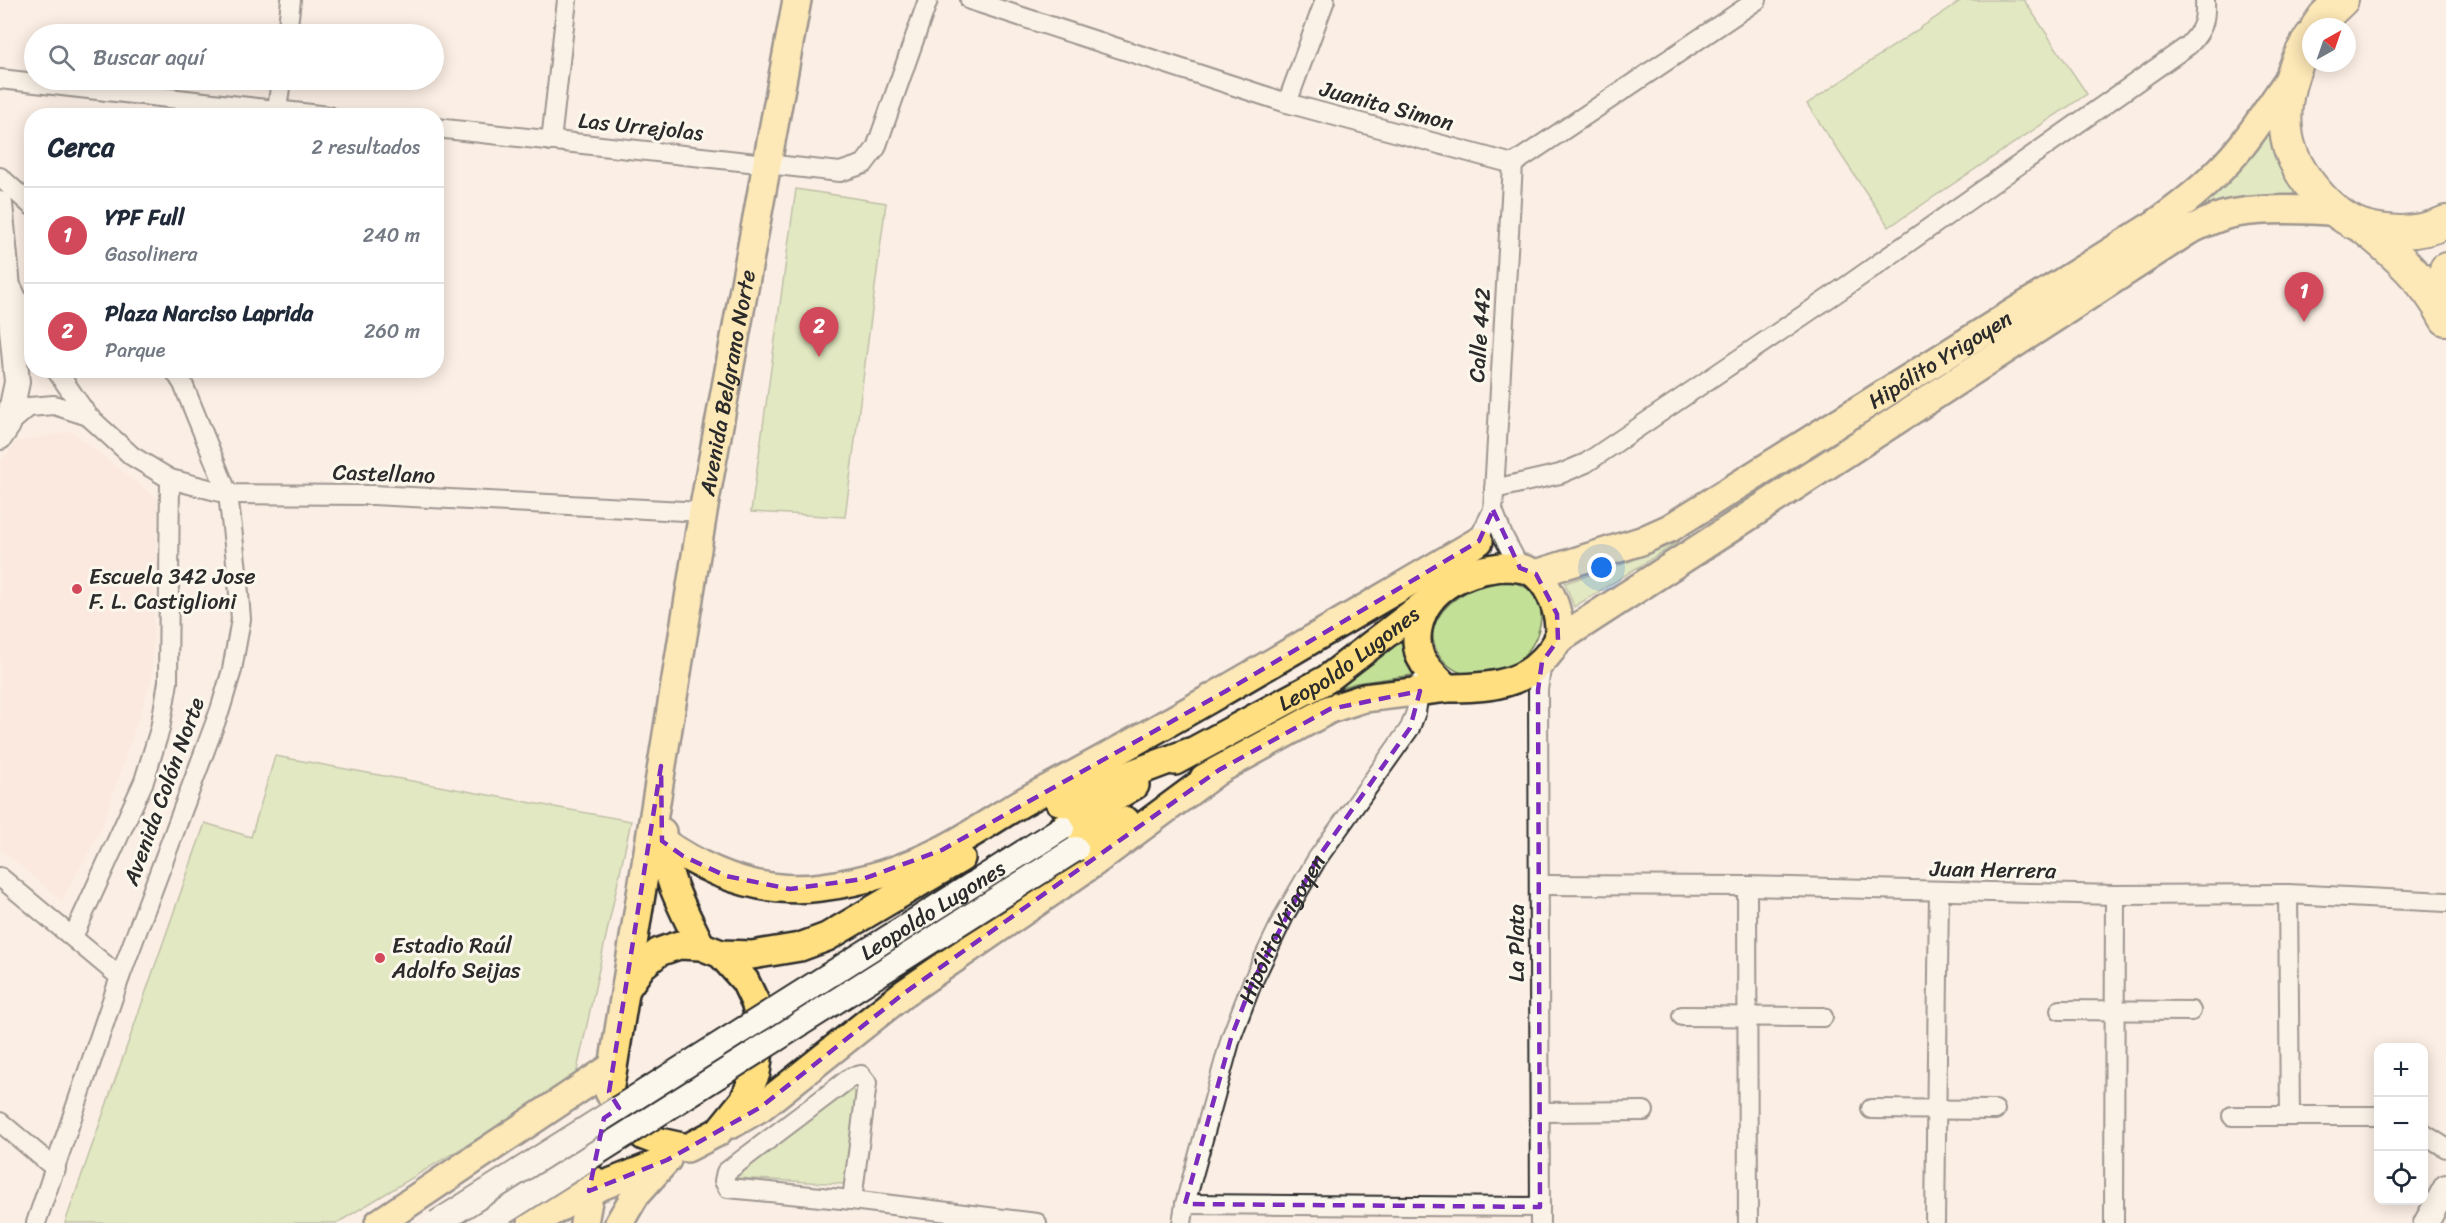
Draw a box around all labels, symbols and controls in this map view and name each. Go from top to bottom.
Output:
north arrow [2302,18,2356,72]
search box [24,24,444,90]
text: Buscar aquí [93,38,205,77]
icon: search [45,41,78,74]
street label: Juanita Simon [1315,69,1458,142]
street label: Las Urrejolas [577,101,705,152]
text: Cerca [48,124,114,170]
text: 2 resultados [311,130,420,165]
text: YPF Full [105,198,184,237]
text: 1 [63,218,72,253]
text: 240 m [363,218,420,253]
text: Gasolinera [105,237,197,272]
street label: Avenida Belgrano Norte [687,267,767,500]
pin: 1 [2284,272,2324,322]
street label: Calle 442 [1457,286,1502,384]
text: Plaza Narciso Laprida [105,294,313,333]
street label: Hipólito Yrigoyen [1860,299,2020,420]
pin: 2 [800,308,838,357]
text: 2 [62,314,73,349]
text: 260 m [364,314,420,349]
text: Parque [105,333,165,368]
street label: Castellano [332,452,436,495]
your location [1587,553,1616,582]
place label: Escuela 342 Jose F. L. Castiglioni [89,557,256,621]
marker: Escuela 342 Jose F. L. Castiglioni [70,582,84,596]
street label: Leopoldo Lugones [1271,596,1428,722]
street label: Avenida Colón Norte [111,691,216,892]
street label: Hipólito Yrigoyen [1227,846,1336,1009]
street label: Leopoldo Lugones [852,849,1013,971]
street label: Juan Herrera [1928,849,2057,890]
street label: La Plata [1497,904,1536,982]
place label: Estadio Raúl Adolfo Seijas [391,926,522,990]
marker: Estadio Raúl Adolfo Seijas [373,951,387,965]
map controls [2374,1043,2428,1205]
button: + [2374,1043,2428,1097]
button: − [2374,1097,2428,1151]
button: locate [2374,1151,2428,1205]

